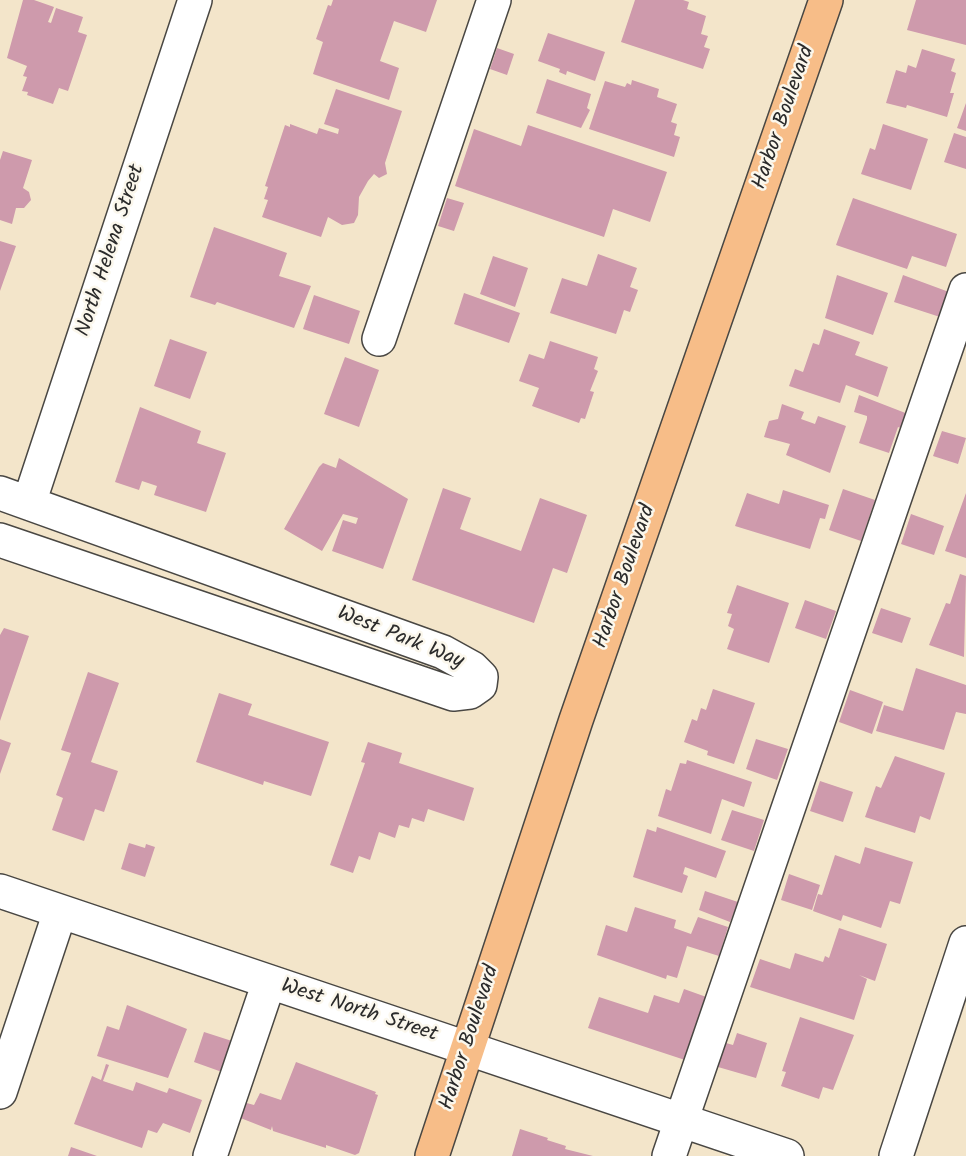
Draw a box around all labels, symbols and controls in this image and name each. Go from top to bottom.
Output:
street label: Harbor Boulevard [749,43,821,193]
street label: North Helena Street [72,162,152,340]
street label: Harbor Boulevard [590,502,662,652]
street label: West Park Way [333,602,467,676]
street label: Harbor Boulevard [436,963,506,1113]
street label: West North Street [278,975,440,1049]

